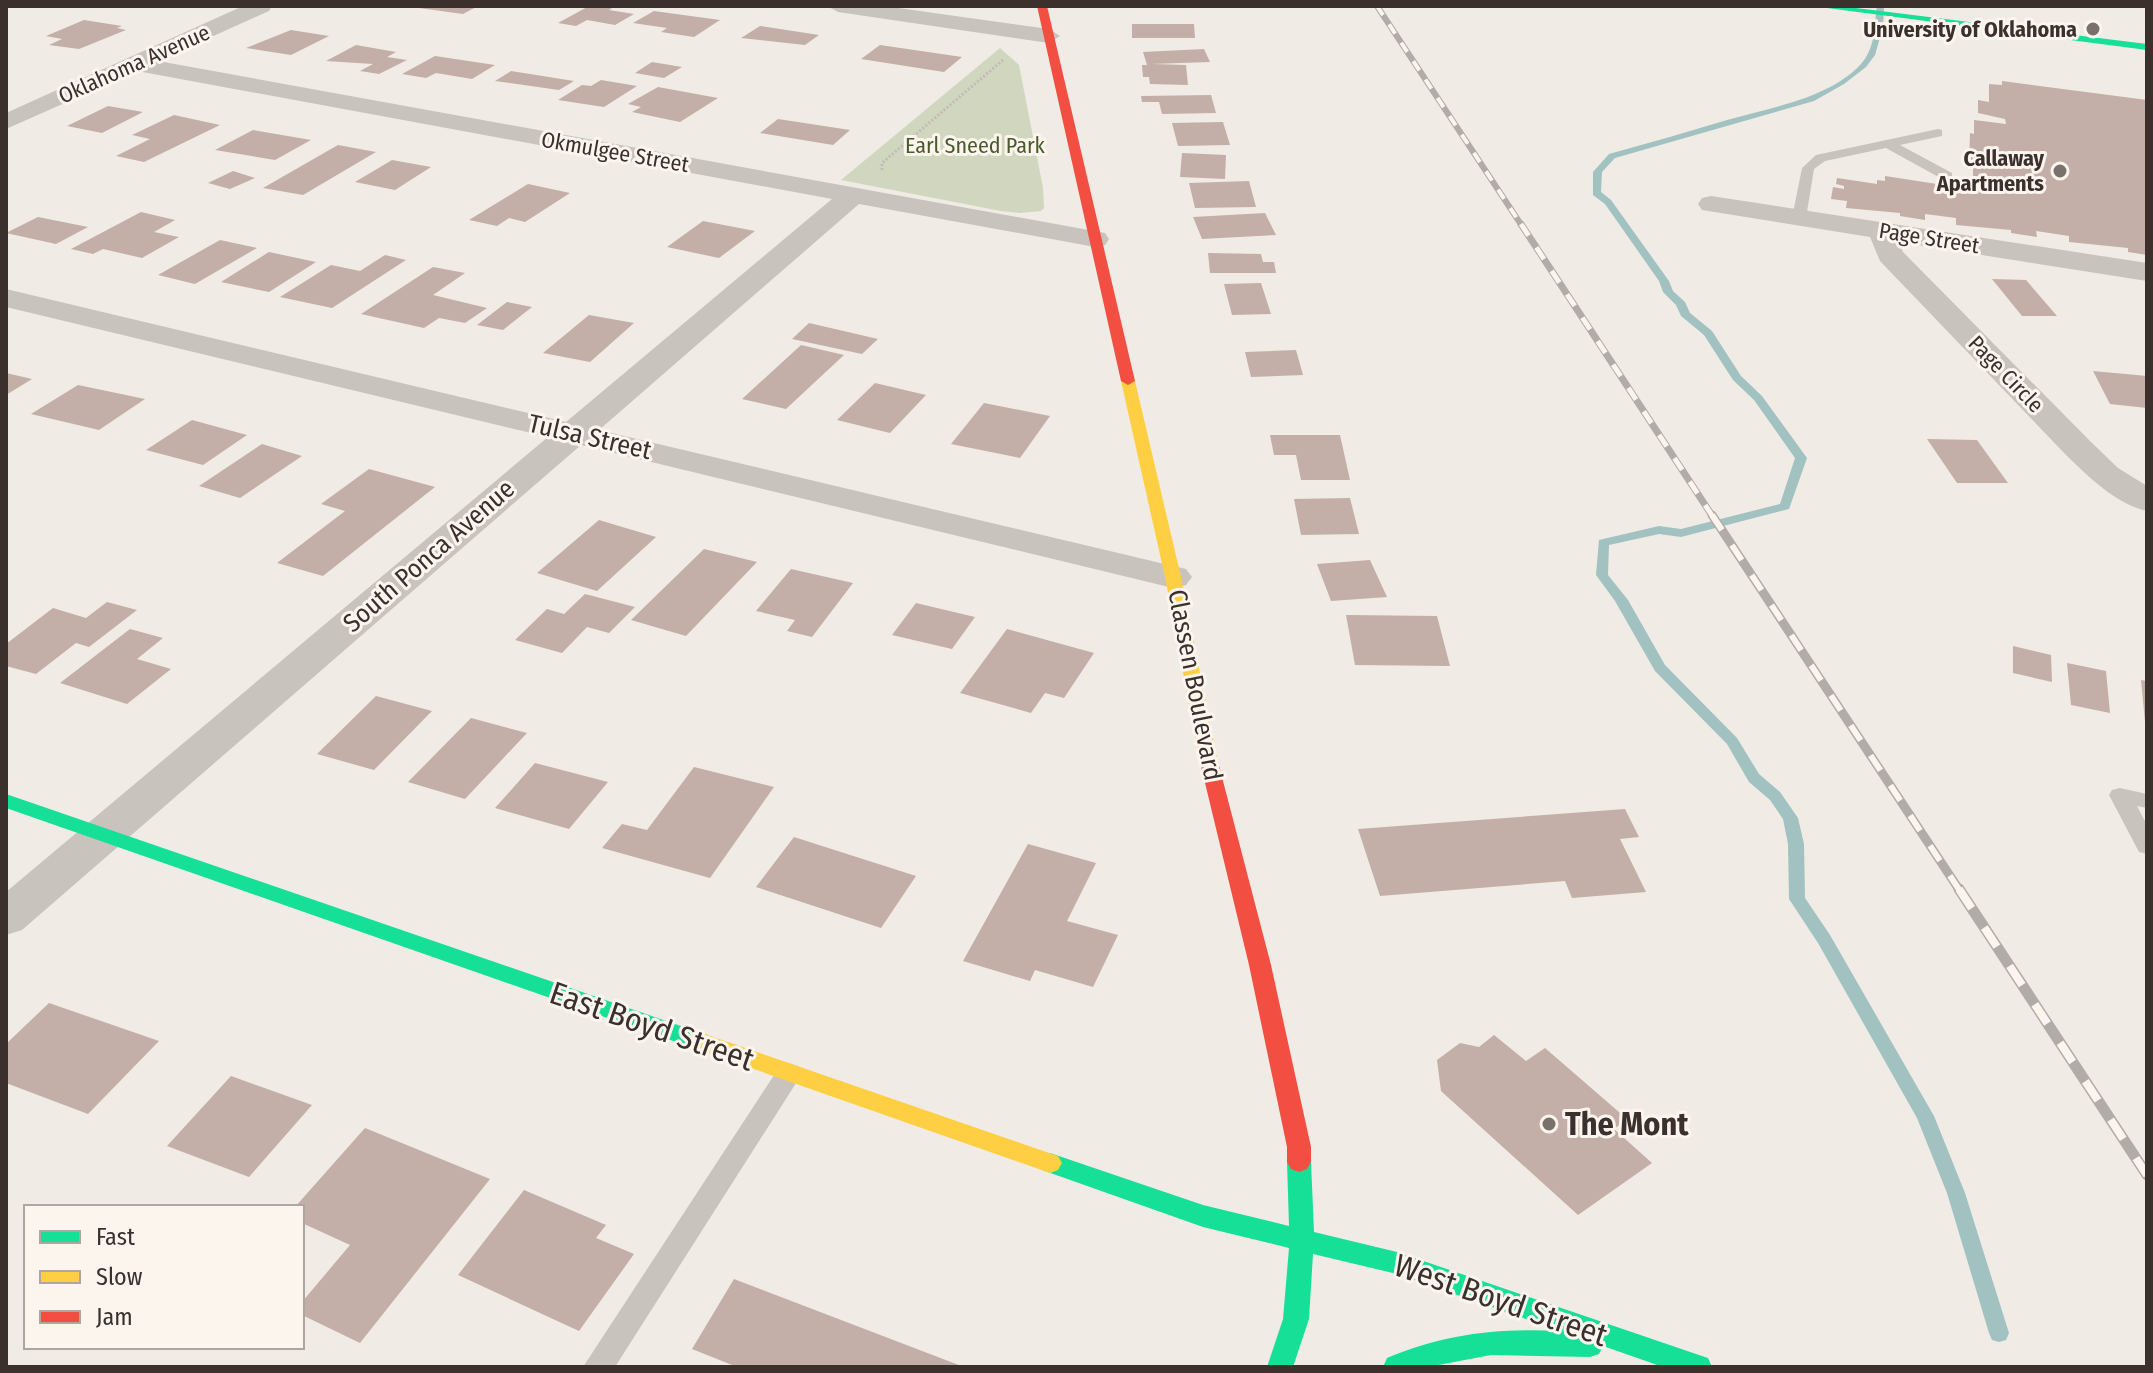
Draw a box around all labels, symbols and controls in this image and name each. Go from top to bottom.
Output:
place label: University of Oklahoma [1863,16,2077,43]
street label: Oklahoma Avenue [54,19,214,109]
marker: University of Oklahoma [2084,20,2102,38]
street label: Okmulgee Street [539,126,692,178]
park label: Earl Sneed Park [905,132,1046,159]
place label: Callaway Apartments [1936,145,2045,197]
marker: Callaway Apartments [2051,162,2069,180]
street label: Page Street [1877,217,1982,259]
street label: Page Circle [1963,330,2049,418]
street label: Tulsa Street [526,408,655,466]
street label: South Ponca Avenue [337,473,521,639]
street label: Classen Boulevard [1161,587,1229,783]
street label: East Boyd Street [545,973,760,1079]
place label: The Mont [1565,1105,1689,1143]
marker: The Mont [1540,1115,1558,1133]
legend [24,1205,304,1349]
text: Fast [96,1223,135,1251]
street label: West Boyd Street [1389,1246,1613,1354]
text: Slow [96,1263,143,1291]
text: Jam [96,1303,133,1331]

